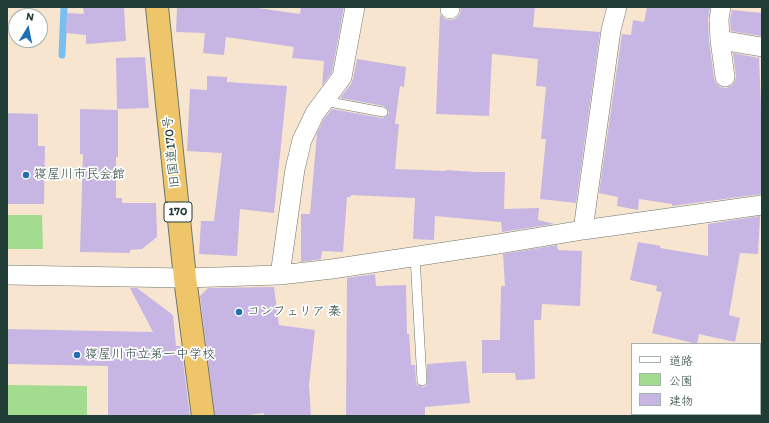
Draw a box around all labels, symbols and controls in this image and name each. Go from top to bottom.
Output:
north arrow [8,8,48,48]
text: N [25,10,35,24]
street label: 旧国道170号 [160,115,184,189]
place label: 寝屋川市民会館 [34,167,125,183]
marker: 寝屋川市民会館 [21,170,31,180]
road number: 170 [164,202,192,222]
place label: コンフェリア 秦 [247,304,341,320]
marker: コンフェリア 秦 [234,307,244,317]
legend [631,343,761,415]
place label: 寝屋川市立第一中学校 [85,347,215,363]
marker: 寝屋川市立第一中学校 [72,350,82,360]
text: 道路 [669,354,693,368]
text: 公園 [669,374,693,388]
text: 建物 [669,394,693,408]

